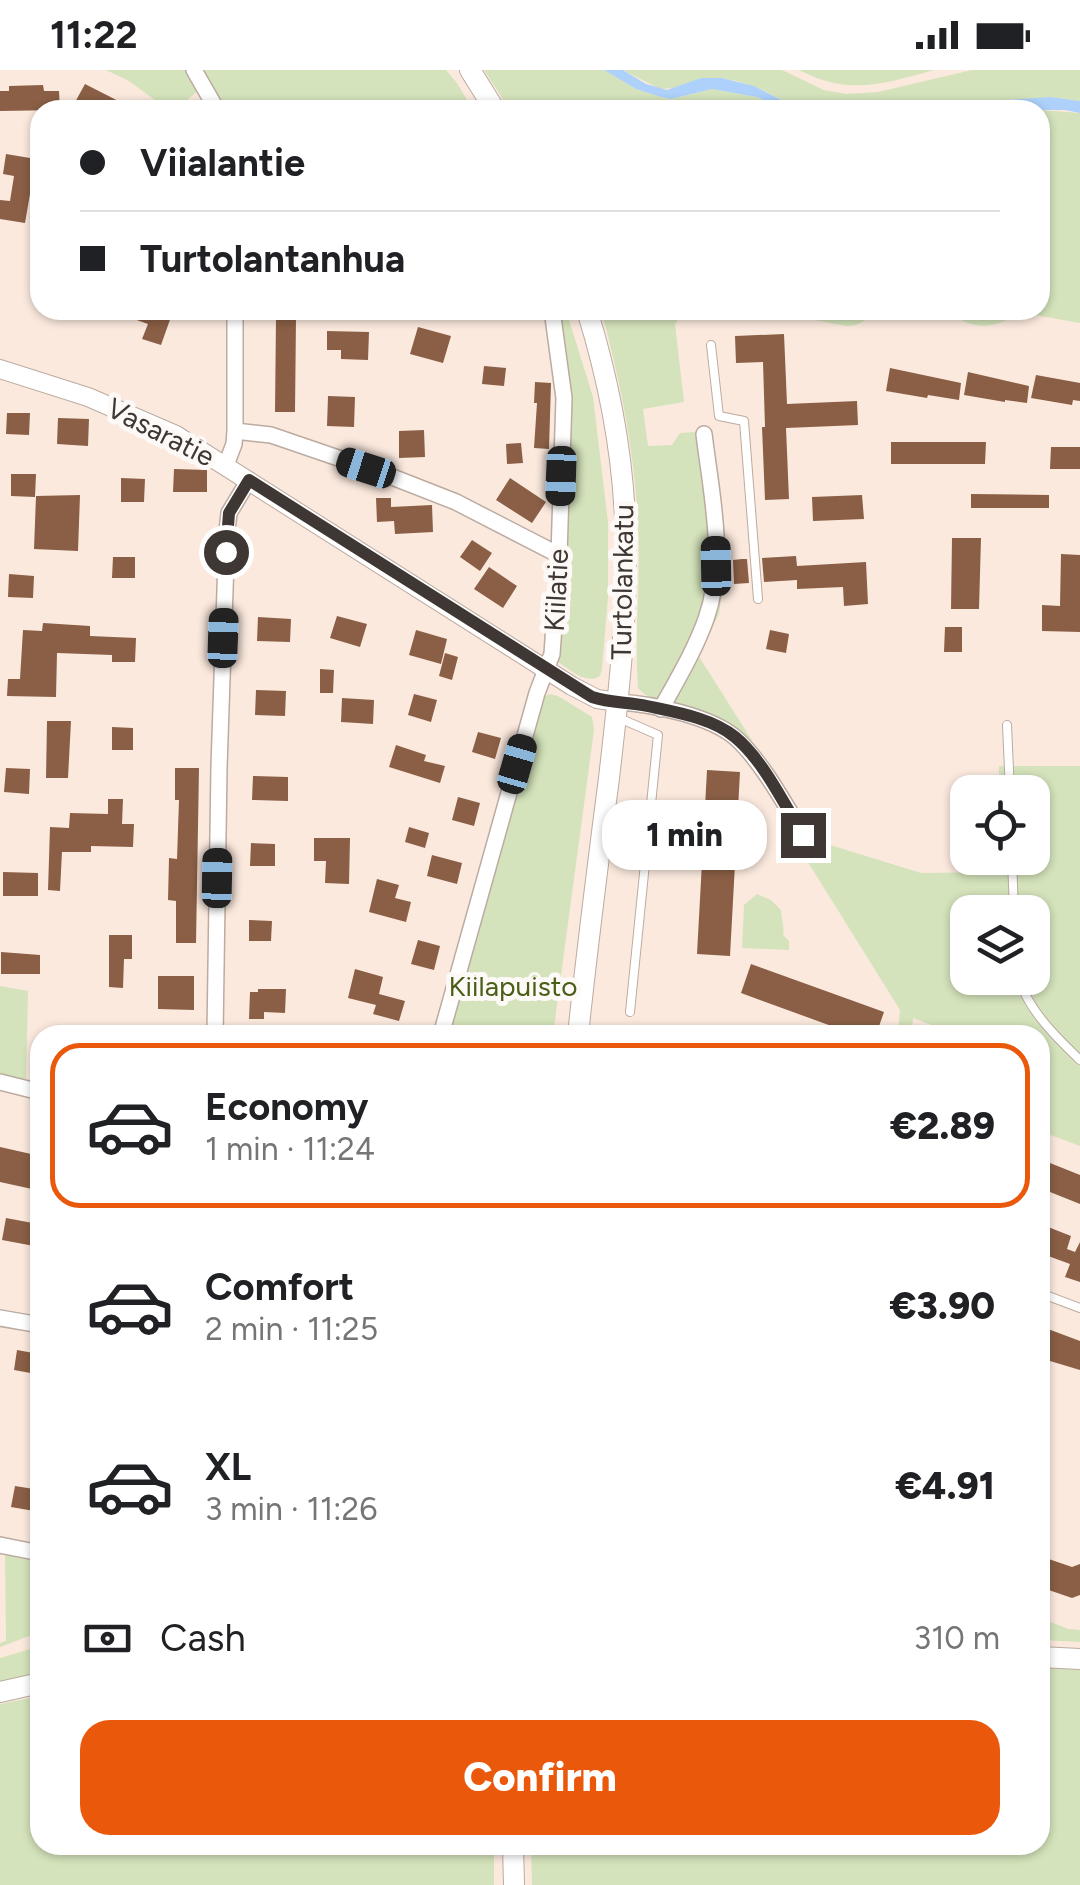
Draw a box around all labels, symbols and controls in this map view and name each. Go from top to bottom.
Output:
text: 11:22 [50,12,138,58]
text: Viialantie [140,140,305,186]
text: Turtolantanhua [140,236,405,282]
street label: Vasaratie [102,391,220,473]
car [333,444,399,492]
car [545,445,577,507]
street label: Turtolankatu [604,504,640,660]
route start [204,530,249,575]
car [700,536,732,596]
street label: Kiilatie [537,548,575,632]
car [207,607,239,669]
car [494,731,540,797]
map controls [950,775,1050,995]
button: locate [950,775,1050,875]
callout: 1 min [603,800,768,870]
route end [781,813,826,858]
text: 1 min [646,816,723,854]
car [201,848,233,908]
button: layers [950,895,1050,995]
park label: Kiilapuisto [449,969,577,1003]
icon: car [85,1081,175,1171]
text: Economy [205,1084,368,1130]
text: €2.89 [890,1103,995,1149]
text: 1 min · 11:24 [205,1130,375,1168]
icon: car [85,1261,175,1351]
text: Comfort [205,1264,354,1310]
text: €3.90 [890,1283,995,1329]
text: 2 min · 11:25 [205,1310,378,1348]
icon: car [85,1441,175,1531]
text: XL [205,1444,251,1490]
text: €4.91 [895,1463,995,1509]
text: 3 min · 11:26 [205,1490,377,1528]
icon: cash [80,1611,135,1666]
text: Cash [160,1615,246,1661]
text: 310 m [914,1619,1000,1657]
button: Confirm [80,1720,1000,1835]

